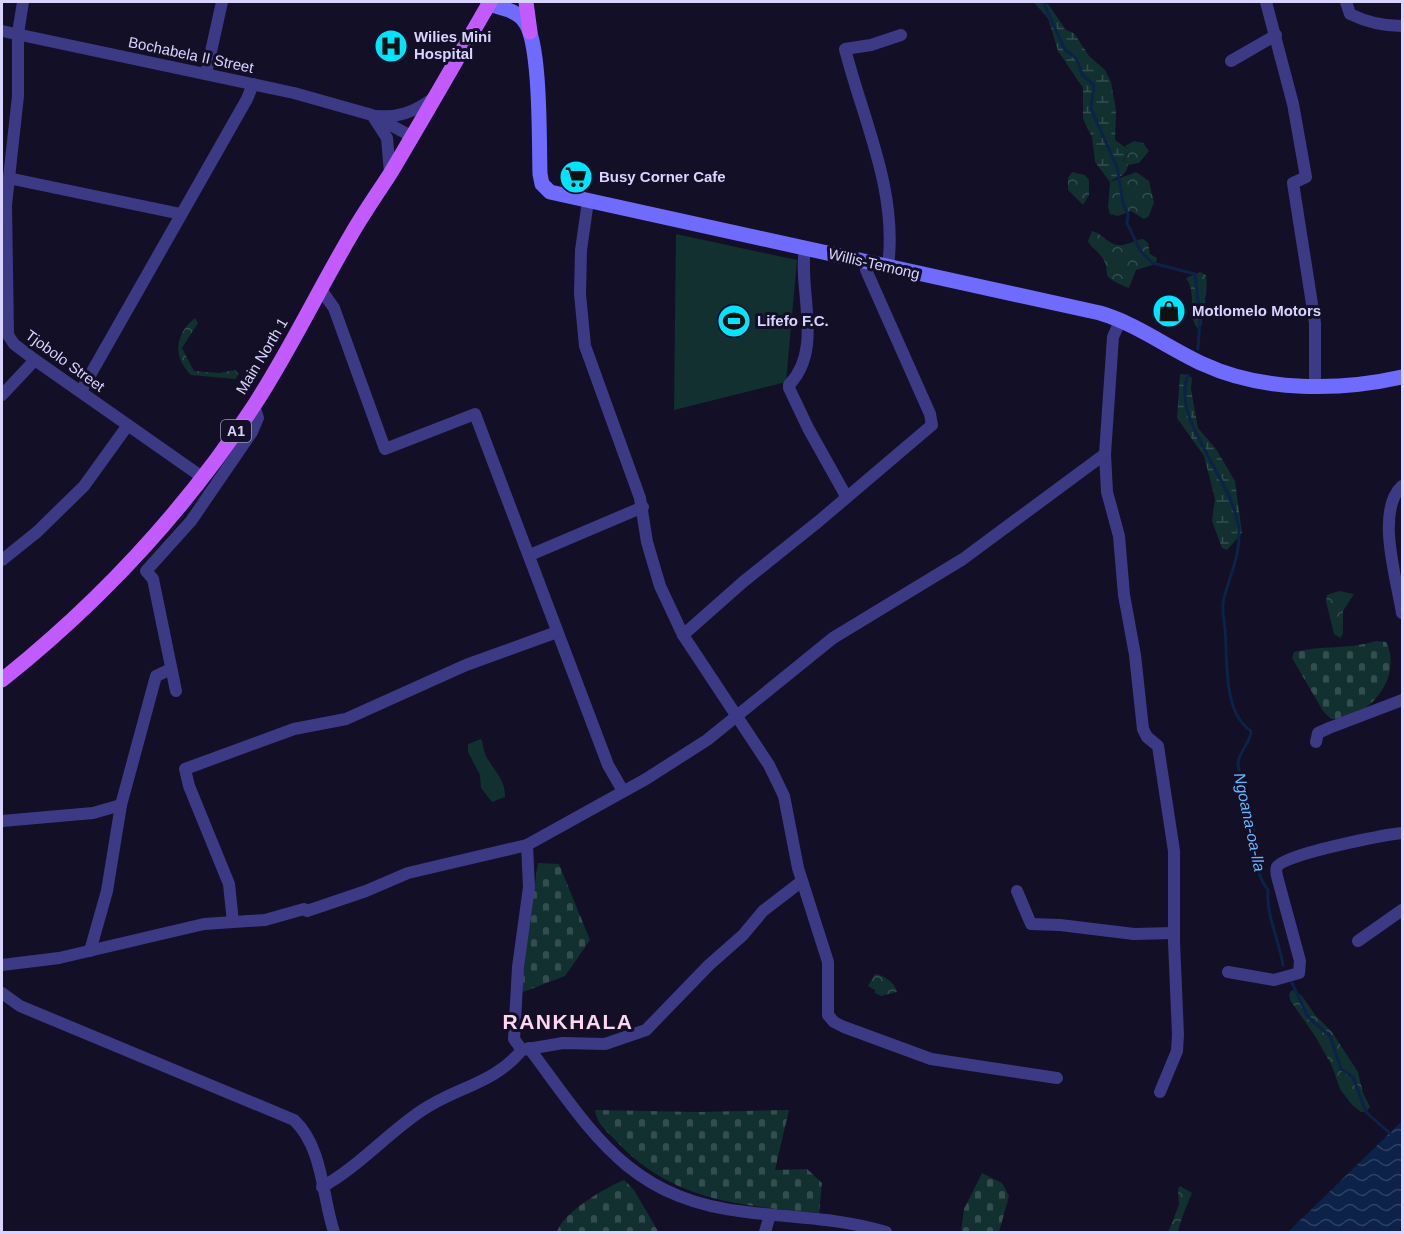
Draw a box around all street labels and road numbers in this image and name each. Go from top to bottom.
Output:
street label: Bochabela II Street [127,33,256,76]
street label: Willis-Temong [827,245,922,282]
street label: Main North 1 [232,315,291,397]
street label: Tjobolo Street [23,326,109,395]
road number: A1 [221,420,251,442]

